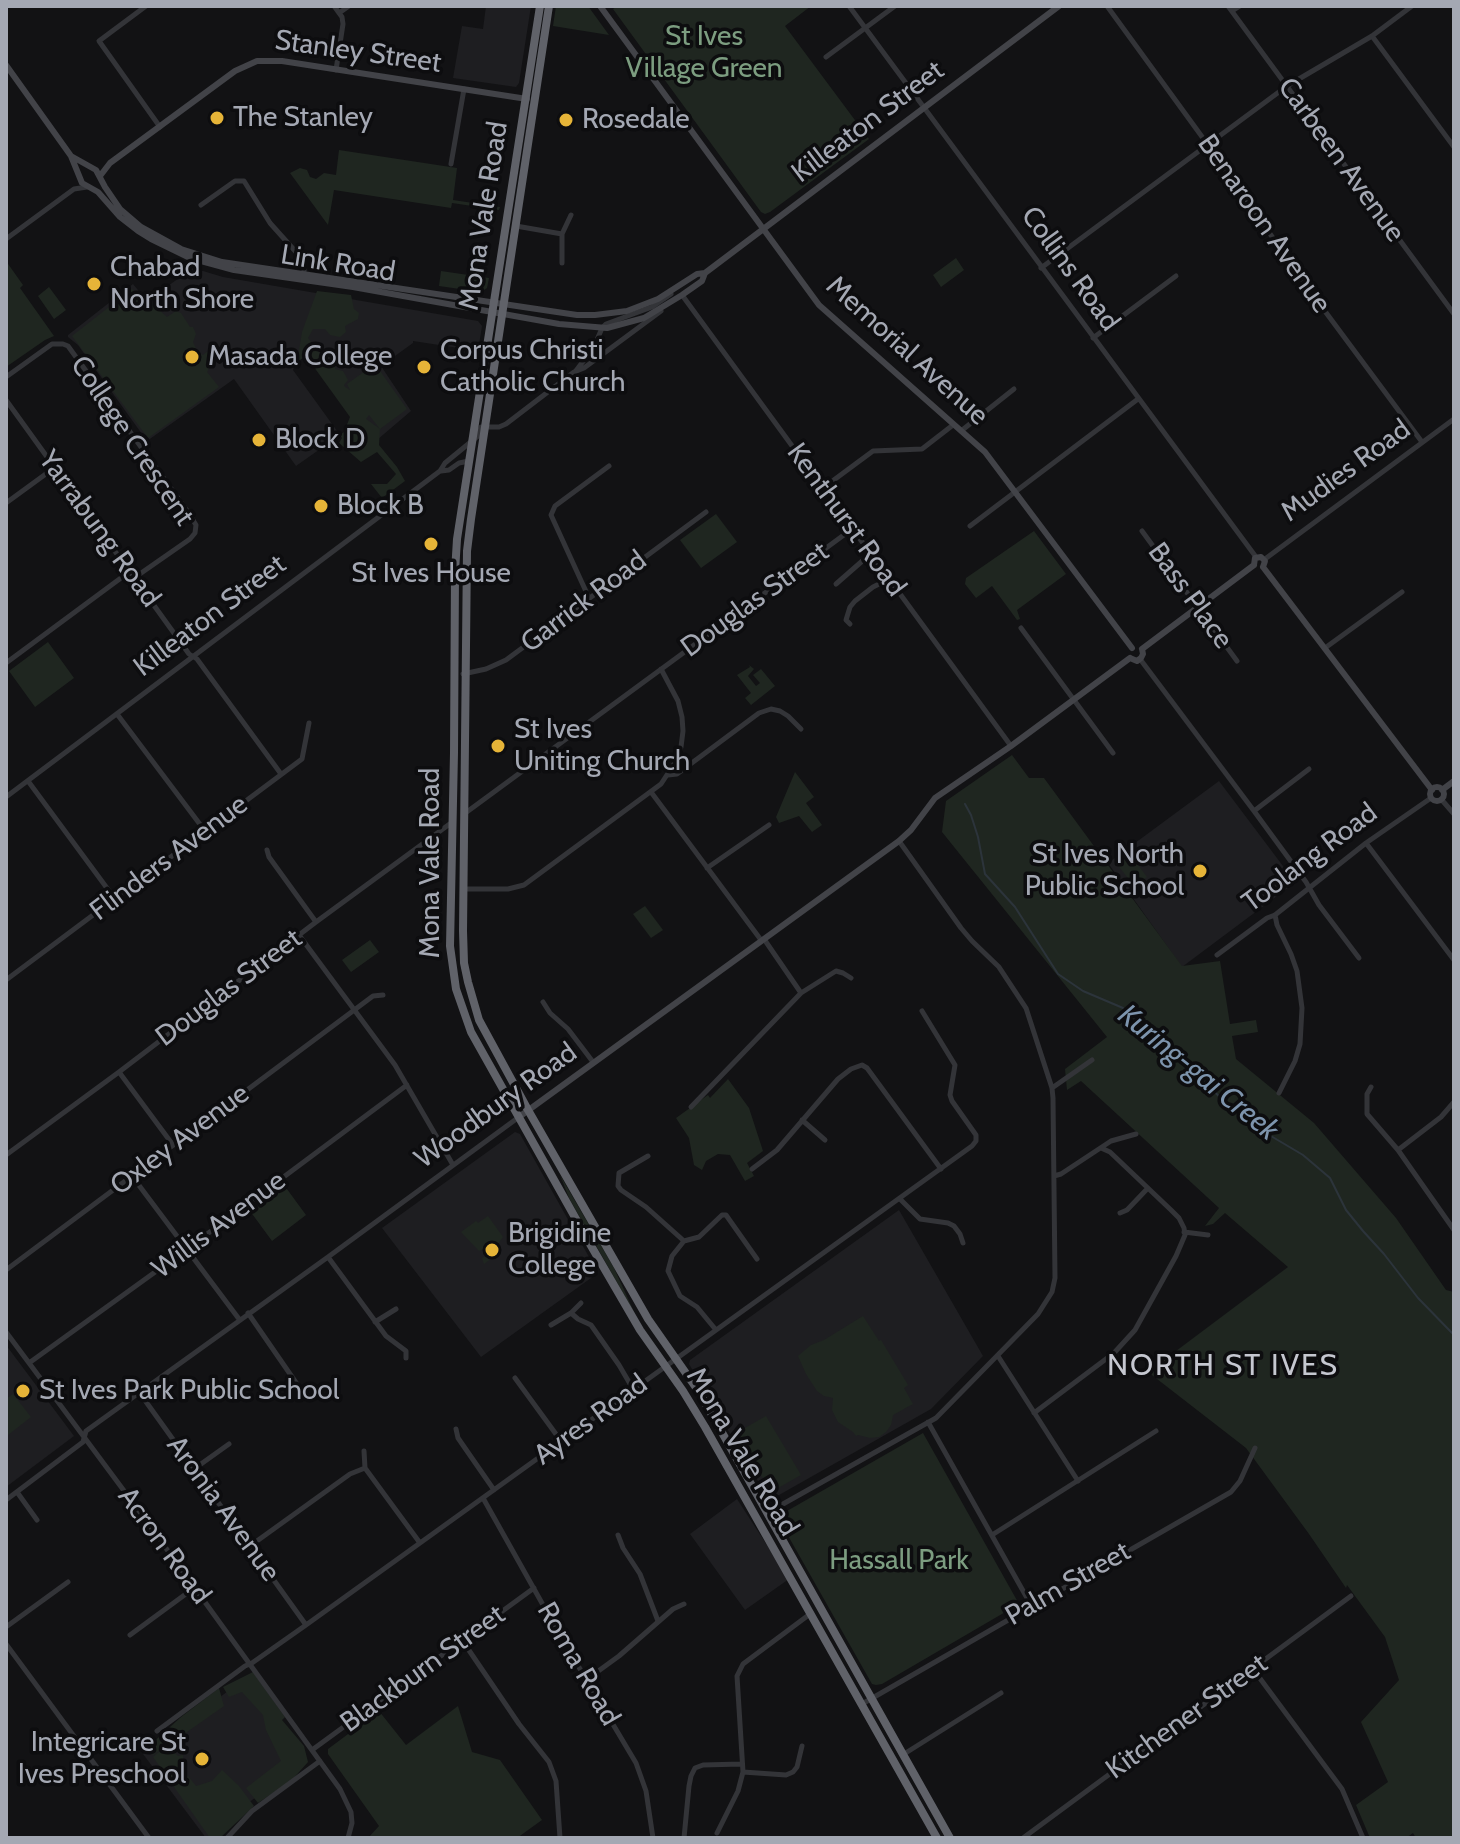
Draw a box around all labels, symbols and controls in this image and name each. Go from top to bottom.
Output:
park label: St Ives Village Green [626,20,782,86]
street label: Stanley Street [273,24,443,80]
street label: Killeaton Street [785,54,951,190]
street label: Carbeen Avenue [1270,71,1412,249]
place label: The Stanley [233,101,373,135]
place label: Rosedale [582,103,689,137]
marker: The Stanley [208,109,226,127]
marker: Rosedale [557,111,575,129]
street label: Mona Vale Road [453,119,515,313]
street label: Benaroon Avenue [1190,128,1338,320]
street label: Collins Road [1014,200,1126,338]
street label: Link Road [278,238,398,290]
place label: Chabad North Shore [110,251,254,317]
street label: Memorial Avenue [819,269,995,433]
marker: Chabad North Shore [85,275,103,293]
place label: Corpus Christi Catholic Church [440,334,625,400]
place label: Masada College [208,340,392,374]
marker: Masada College [183,348,201,366]
street label: College Crescent [63,350,201,532]
marker: Corpus Christi Catholic Church [415,358,433,376]
street label: Mudies Road [1275,413,1417,529]
place label: Block D [275,423,365,457]
marker: Block D [250,431,268,449]
street label: Kenthurst Road [779,437,913,603]
street label: Yarrabung Road [31,444,167,614]
place label: Block B [337,489,424,523]
marker: Block B [312,497,330,515]
marker: St Ives House [422,535,440,553]
street label: Douglas Street [675,535,835,665]
street label: Bass Place [1140,537,1240,655]
street label: Garrick Road [515,544,653,660]
street label: Killeaton Street [127,548,293,684]
place label: St Ives House [351,557,511,591]
place label: St Ives Uniting Church [514,713,690,779]
marker: St Ives Uniting Church [489,737,507,755]
street label: Mona Vale Road [414,768,448,958]
street label: Flinders Avenue [84,788,254,928]
street label: Toolang Road [1236,796,1384,920]
place label: St Ives North Public School [1025,838,1184,904]
marker: St Ives North Public School [1191,862,1209,880]
street label: Douglas Street [149,922,309,1054]
water label: Kuring-gai Creek [1111,997,1285,1149]
street label: Woodbury Road [408,1036,584,1176]
street label: Oxley Avenue [104,1077,256,1203]
street label: Willis Avenue [146,1164,292,1286]
place label: Brigidine College [508,1217,611,1283]
marker: Brigidine College [483,1241,501,1259]
district label: NORTH ST IVES [1107,1348,1339,1384]
street label: Mona Vale Road [679,1362,805,1542]
street label: Ayres Road [528,1368,654,1472]
place label: St Ives Park Public School [39,1374,339,1408]
marker: St Ives Park Public School [14,1382,32,1400]
street label: Aronia Avenue [159,1430,287,1588]
street label: Acron Road [110,1481,218,1611]
street label: Palm Street [1000,1535,1136,1633]
park label: Hassall Park [829,1544,969,1578]
street label: Roma Road [529,1596,627,1732]
street label: Blackburn Street [334,1598,512,1740]
street label: Kitchener Street [1100,1647,1274,1787]
place label: Integricare St Ives Preschool [18,1726,186,1792]
marker: Integricare St Ives Preschool [193,1750,211,1768]

